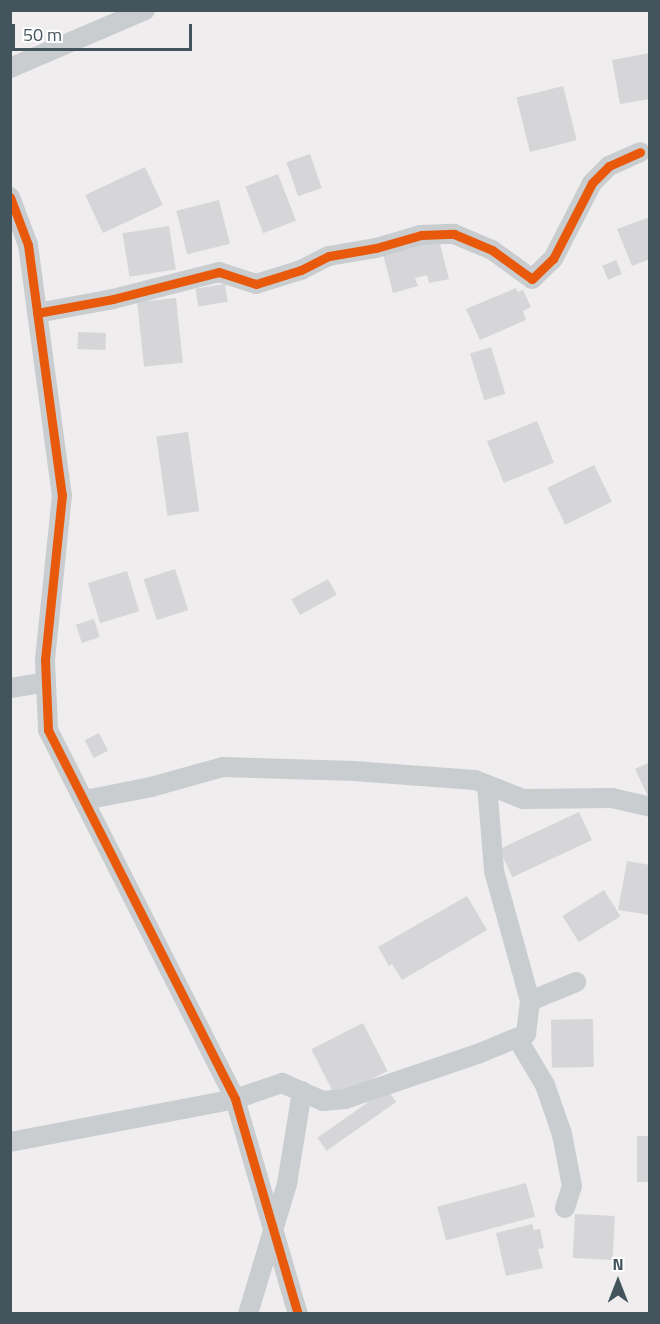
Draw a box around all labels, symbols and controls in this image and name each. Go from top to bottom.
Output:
scale bar [15,12,195,50]
text: 50 m [23,21,62,48]
north arrow [588,1252,648,1312]
text: N [612,1252,624,1276]

